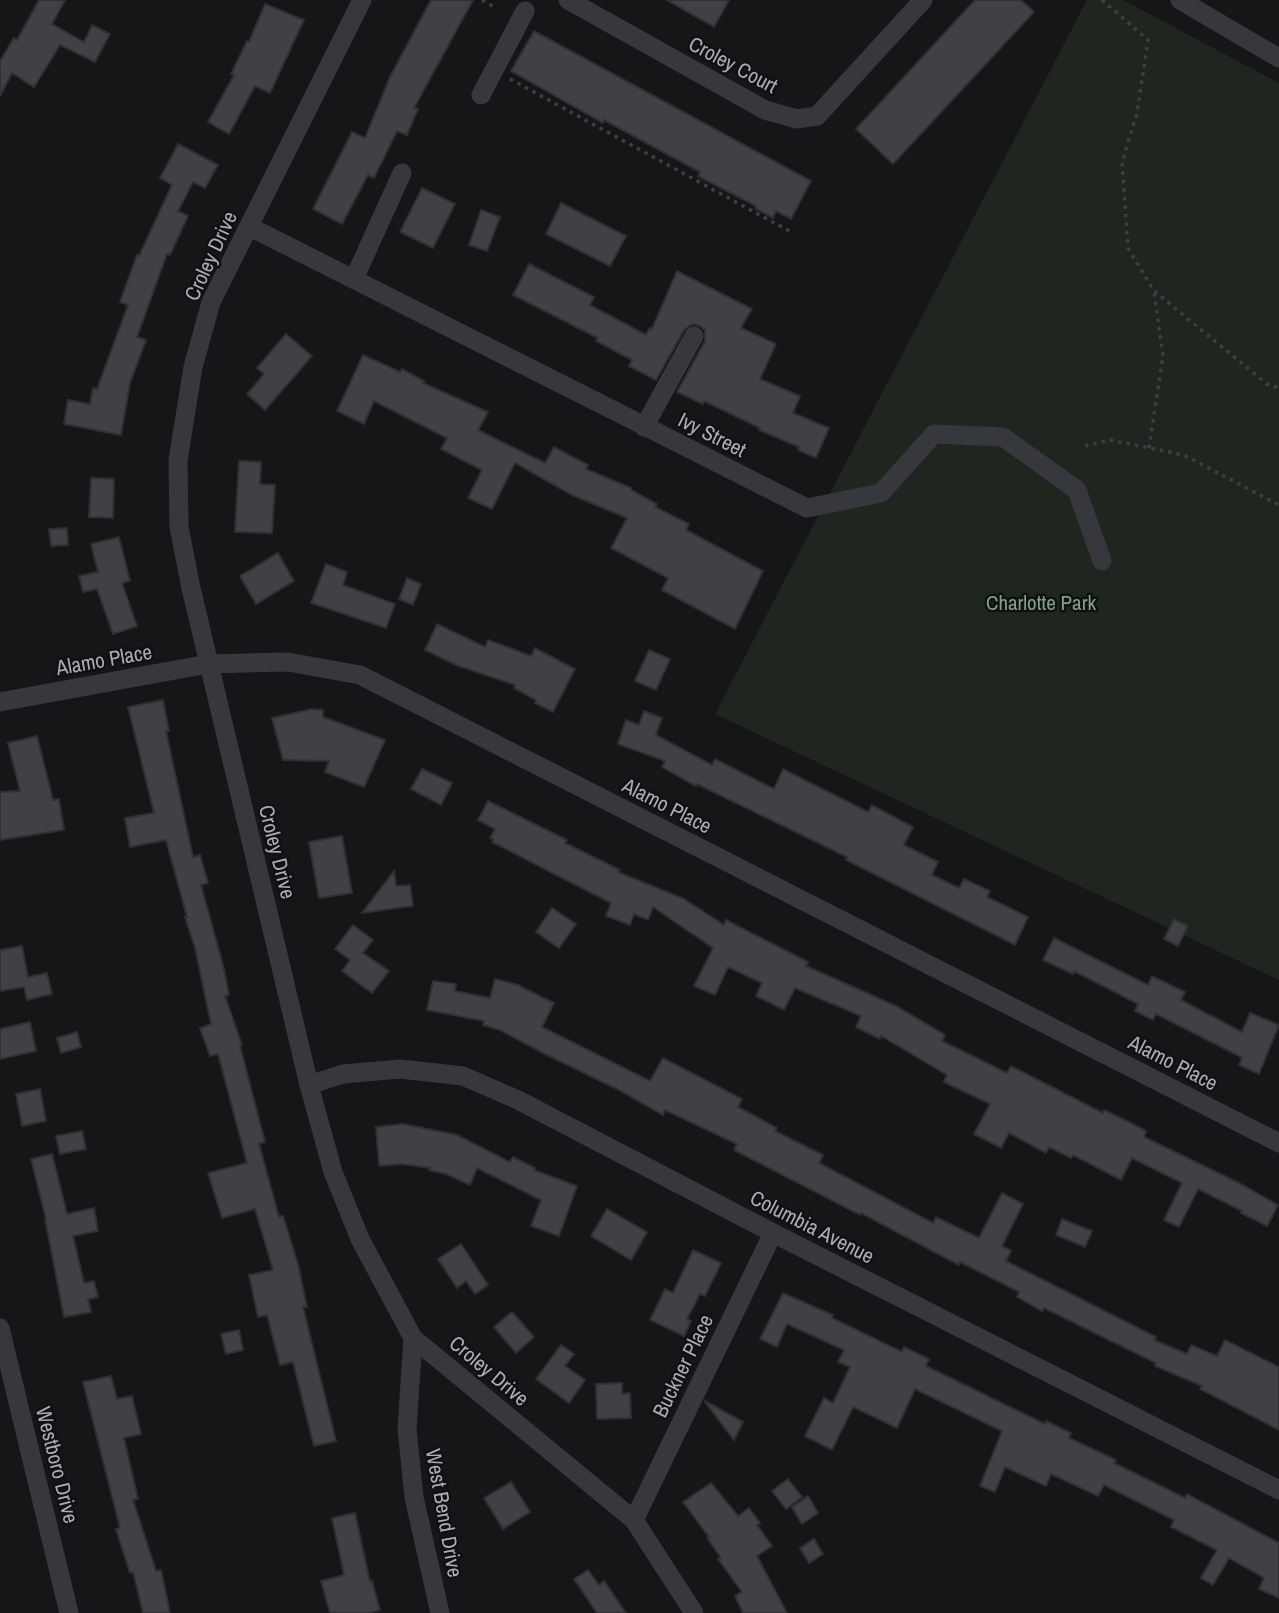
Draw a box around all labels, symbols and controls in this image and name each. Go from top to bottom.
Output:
street label: Croley Court [684,29,783,100]
street label: Croley Drive [177,206,244,305]
street label: Ivy Street [673,405,751,464]
park label: Charlotte Park [986,588,1096,617]
street label: Alamo Place [53,637,154,682]
street label: Alamo Place [617,770,717,840]
street label: Croley Drive [252,802,303,902]
street label: Alamo Place [1123,1027,1223,1097]
street label: Columbia Avenue [745,1183,879,1270]
street label: Buckner Place [645,1310,720,1422]
street label: Croley Drive [443,1329,535,1412]
street label: Westboro Drive [29,1403,86,1526]
street label: West Bend Drive [419,1446,470,1579]

